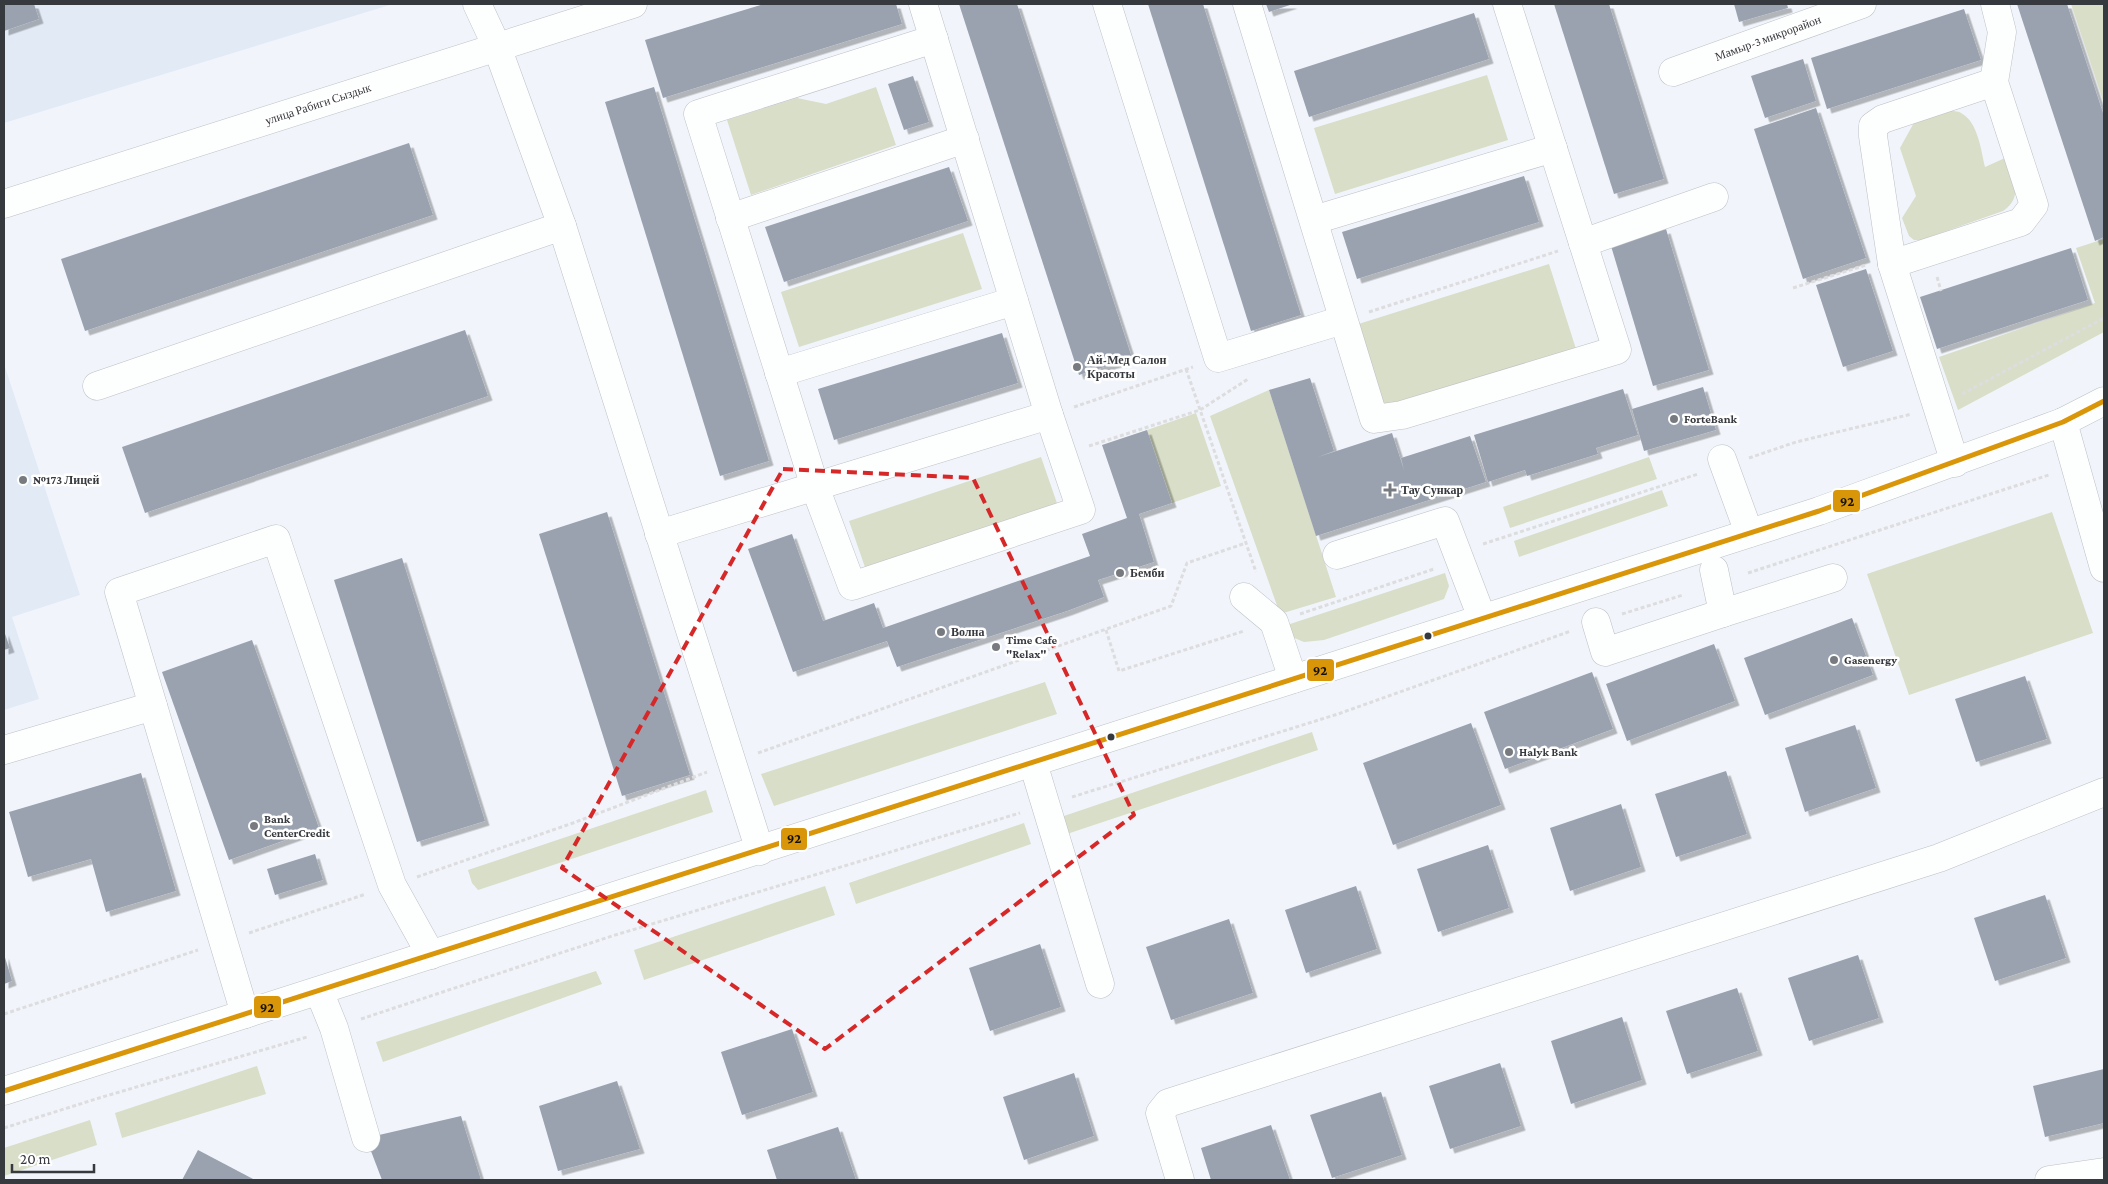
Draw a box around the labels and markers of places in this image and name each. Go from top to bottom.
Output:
place label: Ай-Мед Салон Красоты [1087,353,1166,381]
marker: Ай-Мед Салон Красоты [1071,361,1083,373]
place label: ForteBank [1684,412,1738,426]
marker: ForteBank [1668,413,1680,425]
place label: №173 Лицей [33,473,99,487]
marker: №173 Лицей [17,474,29,486]
marker: Тау Сункар [1383,483,1397,497]
place label: Тау Сункар [1401,483,1463,497]
place label: Бемби [1130,566,1164,580]
marker: Бемби [1114,567,1126,579]
place label: Волна [951,625,985,639]
marker: Волна [935,626,947,638]
unlabelled marker [1423,631,1433,641]
place label: Time Cafe "Relax" [1006,633,1058,661]
marker: Time Cafe "Relax" [990,641,1002,653]
place label: Gasenergy [1844,653,1897,667]
marker: Gasenergy [1828,654,1840,666]
unlabelled marker [1106,732,1116,742]
place label: Halyk Bank [1519,745,1578,759]
marker: Halyk Bank [1503,746,1515,758]
place label: Bank CenterCredit [264,812,331,840]
marker: Bank CenterCredit [248,820,260,832]

